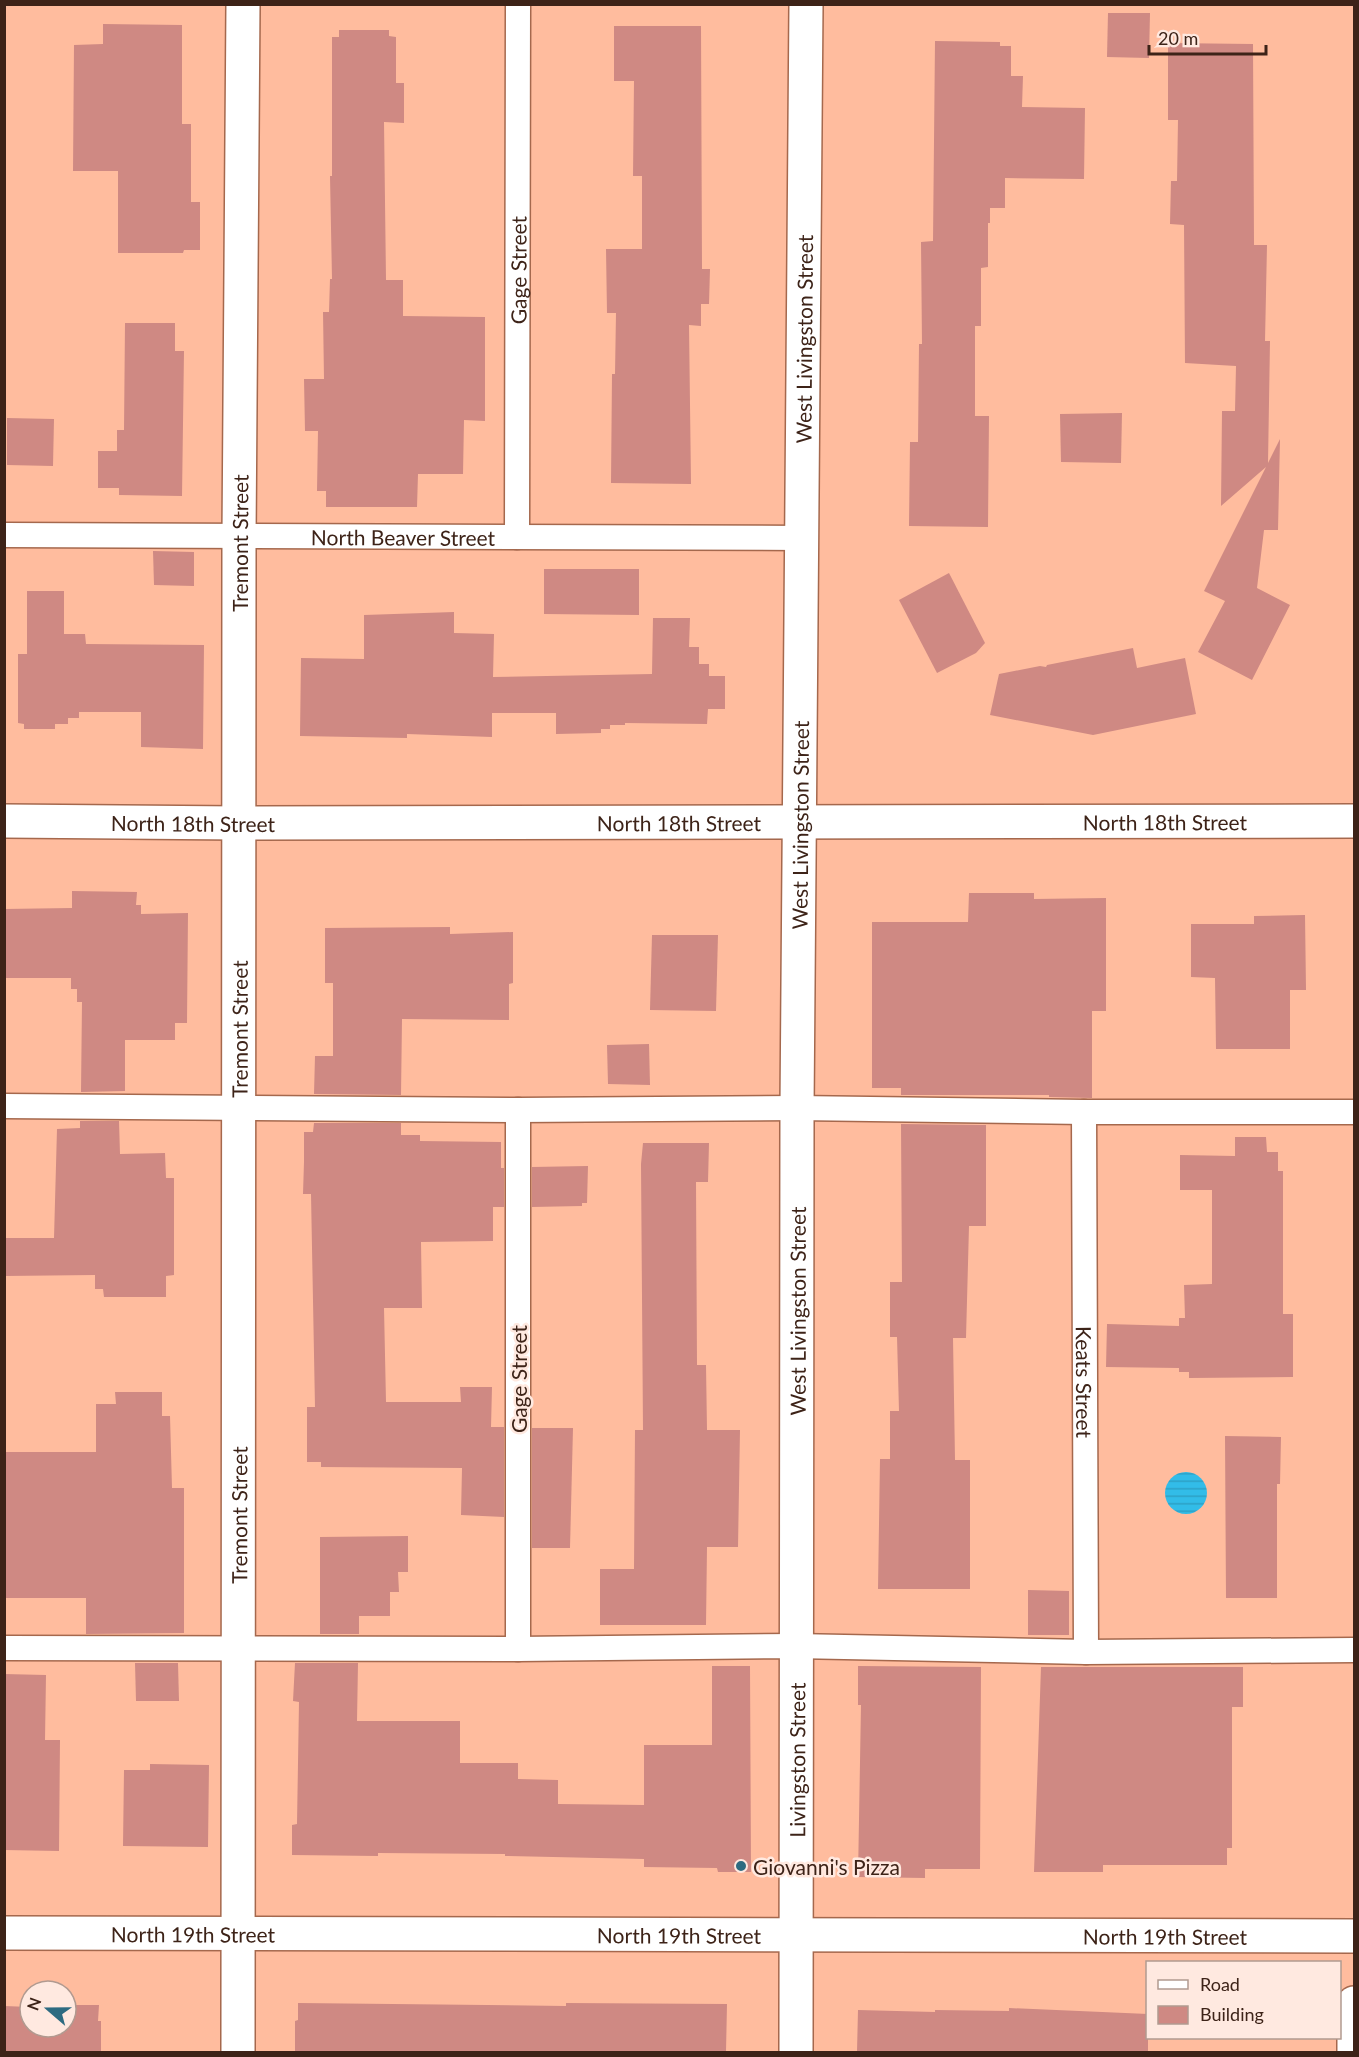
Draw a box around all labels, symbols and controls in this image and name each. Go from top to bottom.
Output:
scale bar [1149,18,1266,56]
text: 20 m [1158,27,1198,49]
street label: Gage Street [505,215,530,324]
street label: West Livingston Street [790,234,817,444]
street label: Tremont Street [226,474,252,612]
street label: North Beaver Street [311,524,496,549]
street label: West Livingston Street [786,720,813,930]
street label: North 18th Street [111,809,276,836]
street label: North 18th Street [1083,809,1248,834]
street label: North 18th Street [597,810,762,835]
street label: Tremont Street [226,960,251,1098]
street label: West Livingston Street [784,1206,809,1415]
street label: Gage Street [506,1324,531,1433]
street label: Keats Street [1072,1326,1098,1438]
street label: Tremont Street [226,1446,251,1584]
street label: Livingston Street [784,1682,809,1838]
place label: Giovanni's Pizza [753,1854,900,1879]
marker: Giovanni's Pizza [734,1859,748,1873]
street label: North 19th Street [111,1921,276,1946]
street label: North 19th Street [597,1922,762,1947]
street label: North 19th Street [1083,1923,1248,1948]
legend [1146,1961,1341,2039]
text: Road [1200,1973,1240,1995]
north arrow [18,1979,78,2039]
text: N [22,1995,44,2013]
text: Building [1200,2003,1264,2025]

